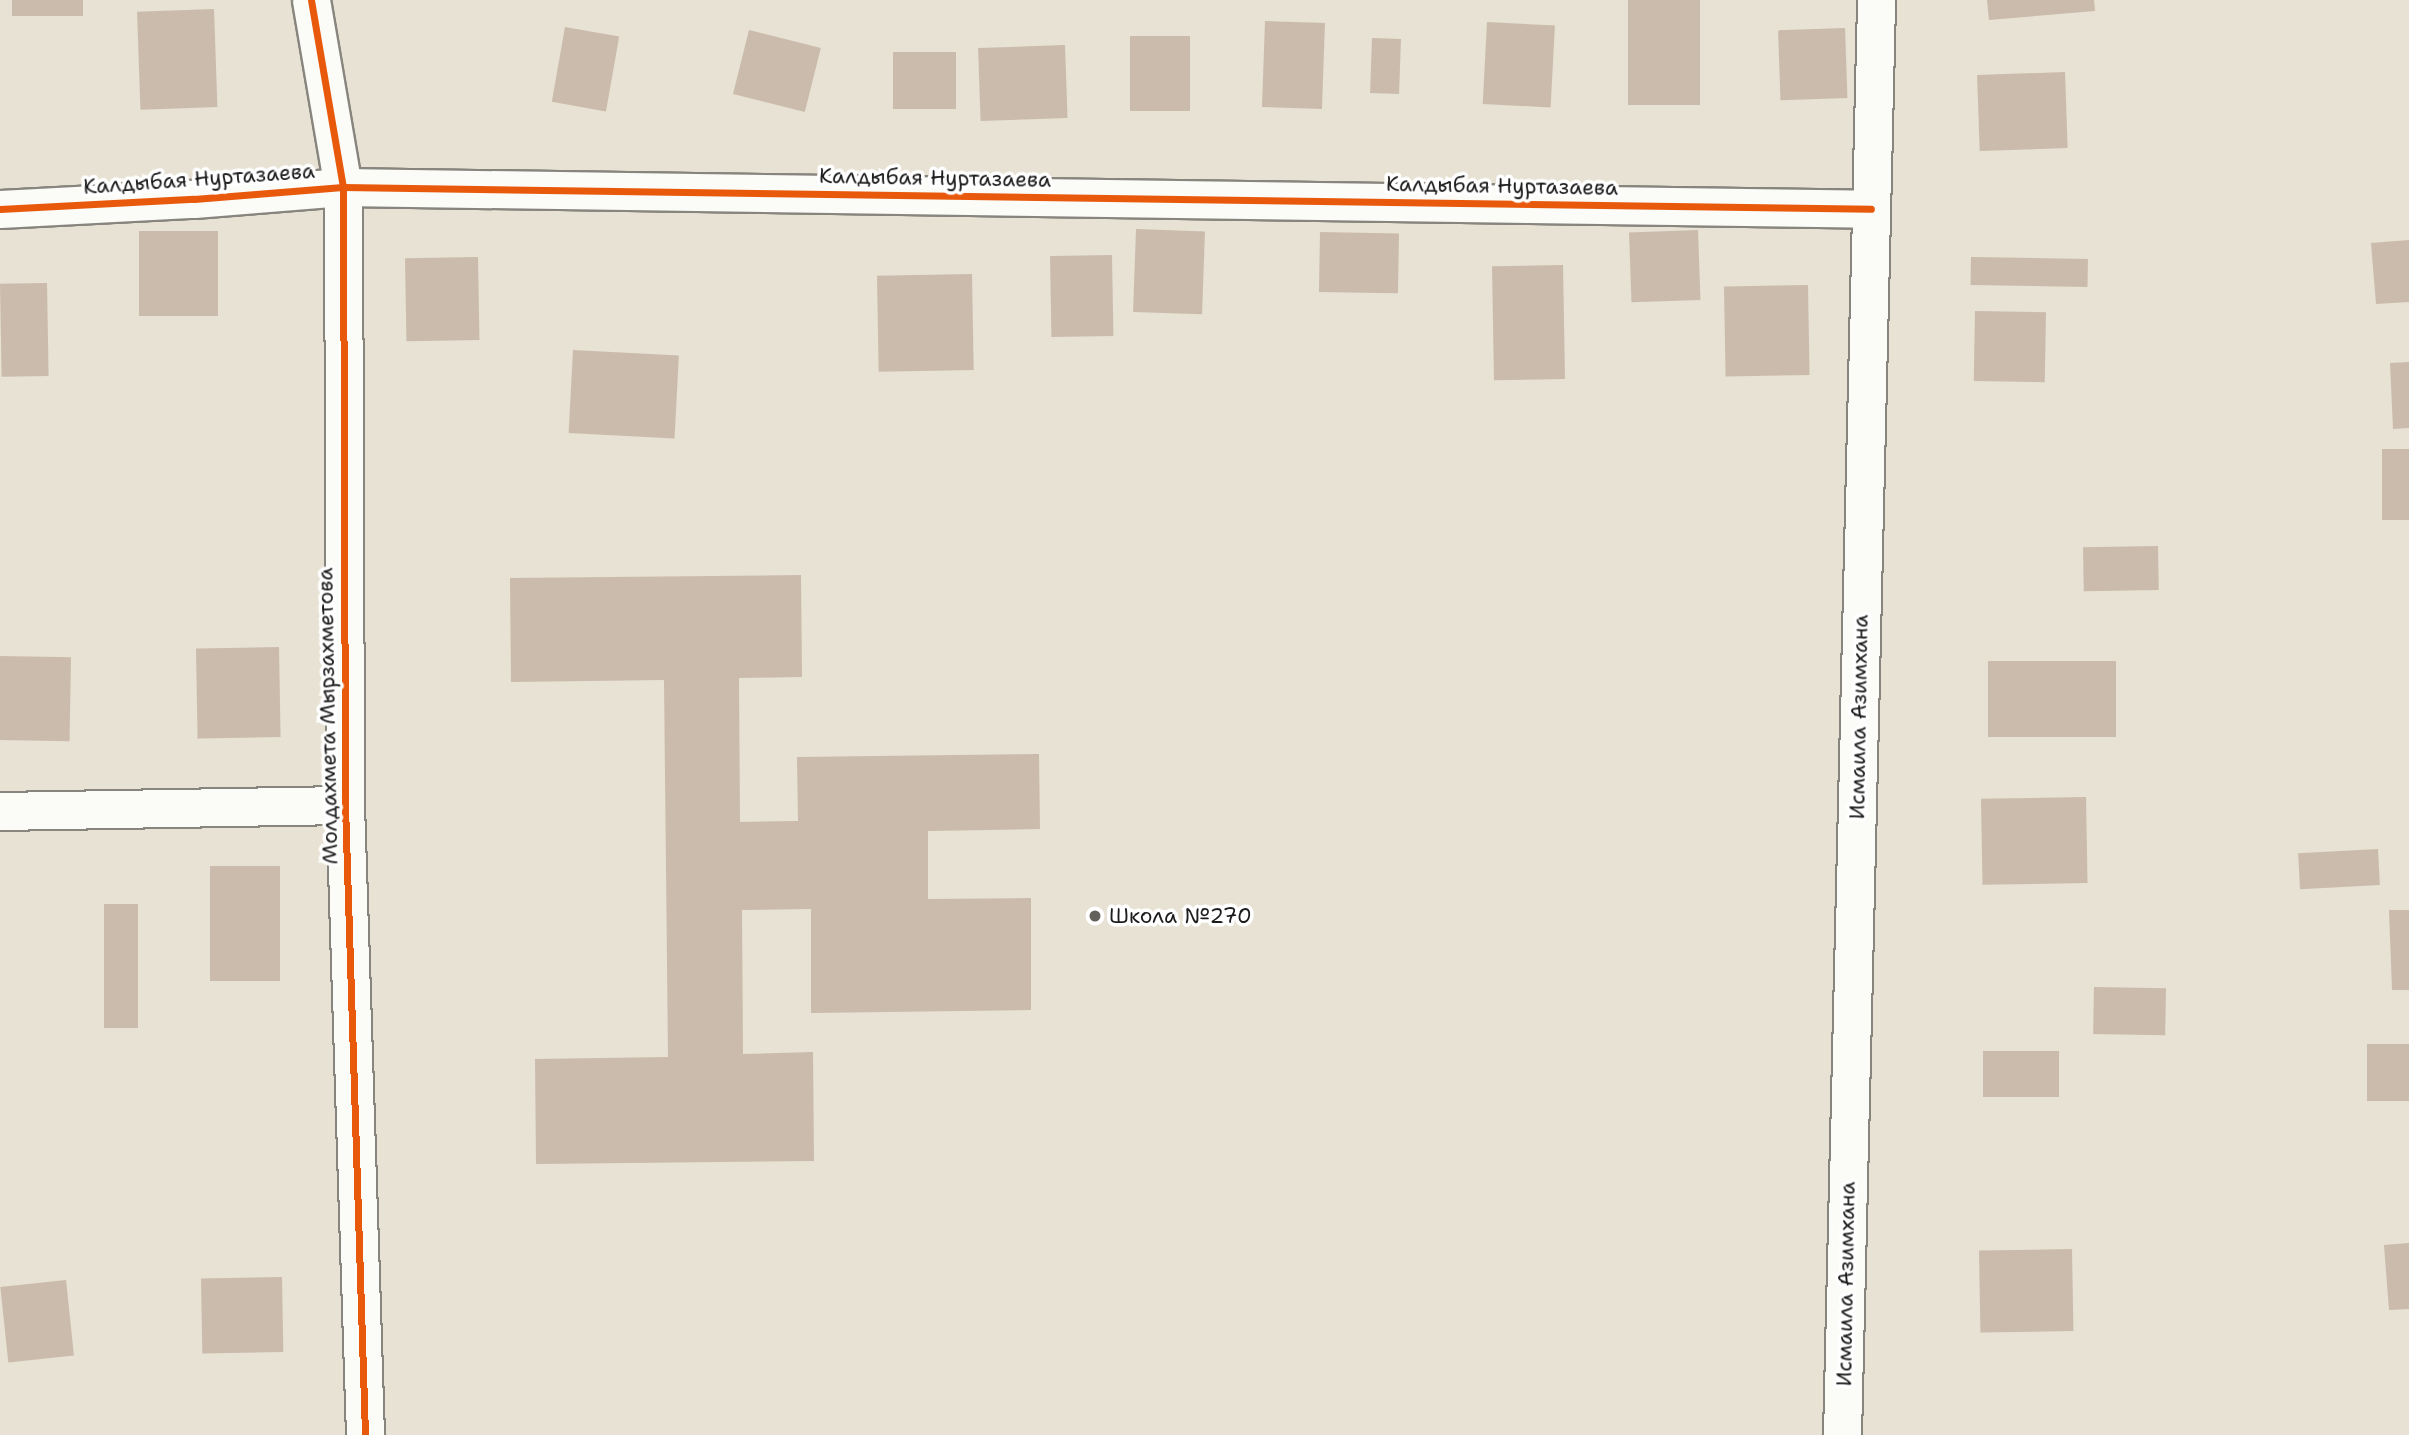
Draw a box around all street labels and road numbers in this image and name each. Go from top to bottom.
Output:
street label: Калдыбая Нуртазаева [82,158,316,200]
street label: Калдыбая Нуртазаева [819,163,1051,193]
street label: Калдыбая Нуртазаева [1386,171,1618,201]
street label: Молдахмета Мырзахметова [313,567,343,865]
street label: Исмаила Азимхана [1845,614,1873,820]
street label: Исмаила Азимхана [1832,1181,1860,1387]

